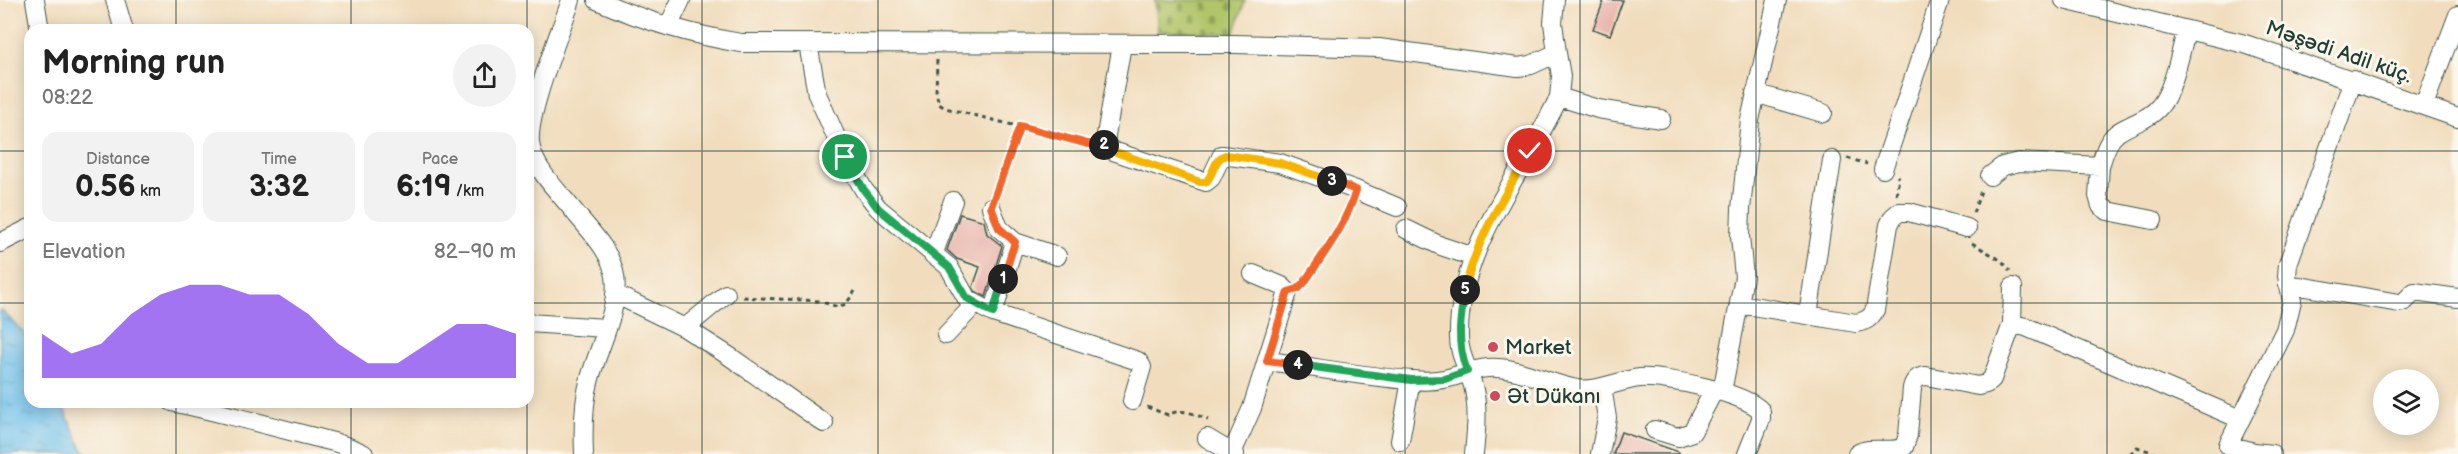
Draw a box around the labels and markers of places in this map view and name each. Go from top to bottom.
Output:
pin [1504,125,1555,176]
pin: 2 [1089,130,1119,160]
pin [819,131,870,182]
pin: 3 [1317,166,1347,196]
pin: 1 [988,264,1018,294]
pin: 5 [1450,275,1480,305]
place label: Market [1505,335,1572,360]
marker: Market [1486,340,1500,354]
pin: 4 [1283,350,1313,380]
place label: Ət Dükanı [1507,384,1600,409]
marker: Ət Dükanı [1488,389,1502,403]

